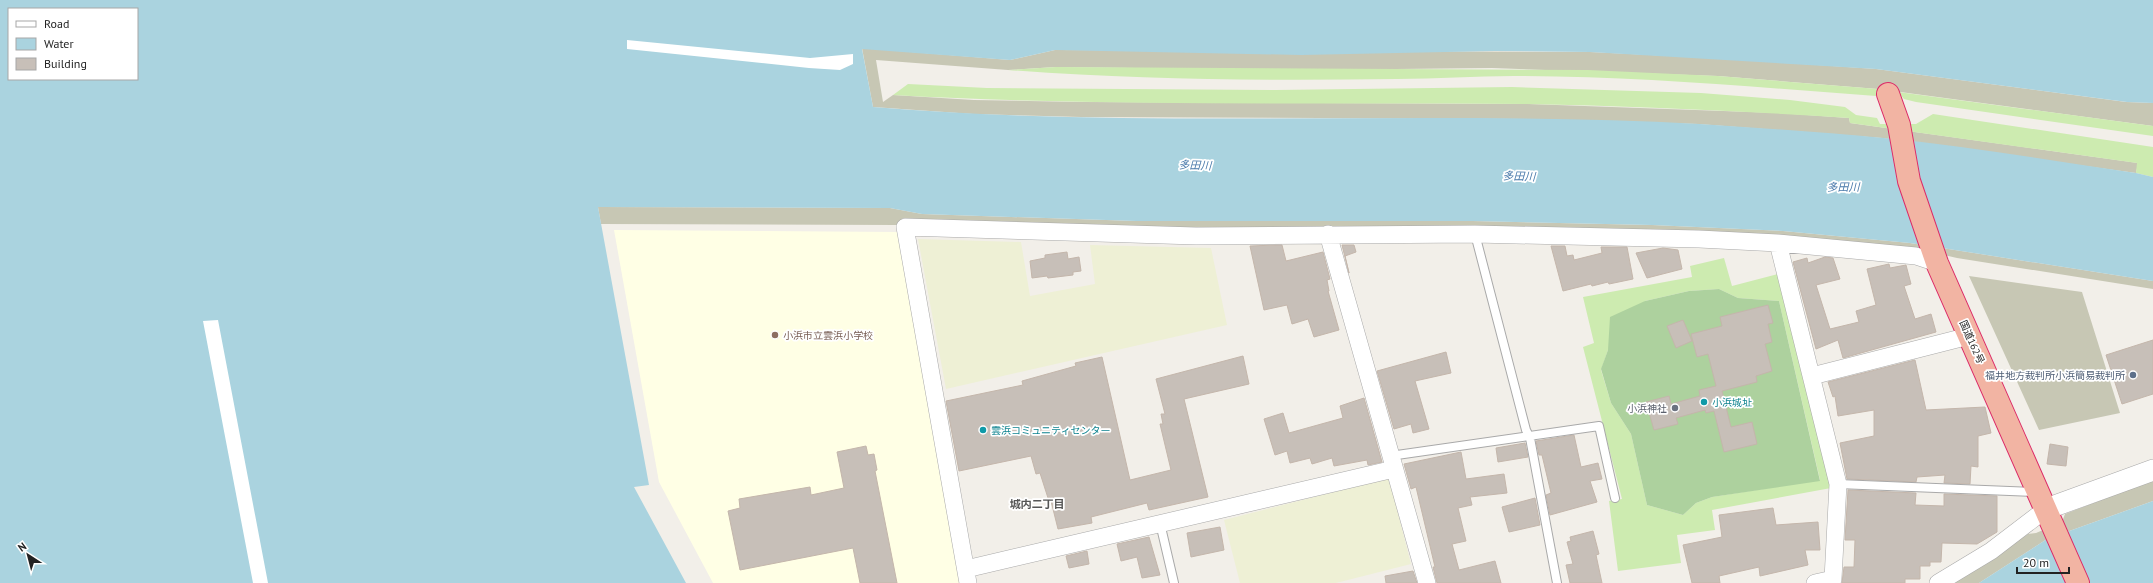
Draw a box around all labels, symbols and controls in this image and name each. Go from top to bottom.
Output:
legend [8,8,138,80]
text: Road [44,16,69,31]
text: Water [44,36,74,51]
text: Building [44,56,87,71]
water label: 多田川 [1178,157,1213,173]
water label: 多田川 [1502,168,1537,184]
water label: 多田川 [1827,180,1860,194]
street label: 国道162号 [1957,318,1987,366]
place label: 小浜市立雲浜小学校 [783,329,873,342]
marker: 小浜市立雲浜小学校 [770,330,780,340]
place label: 福井地方裁判所小浜簡易裁判所 [1985,369,2125,382]
marker: 福井地方裁判所小浜簡易裁判所 [2128,370,2138,380]
place label: 小浜城址 [1712,396,1752,409]
marker: 小浜城址 [1699,397,1709,407]
place label: 小浜神社 [1627,402,1667,415]
marker: 小浜神社 [1670,403,1680,413]
place label: 雲浜コミュニティセンター [991,424,1110,437]
marker: 雲浜コミュニティセンター [978,425,988,435]
district label: 城内二丁目 [1010,497,1065,511]
north arrow [8,535,48,575]
text: N [15,539,29,555]
scale bar [2017,549,2069,575]
text: 20 m [2023,555,2049,570]

